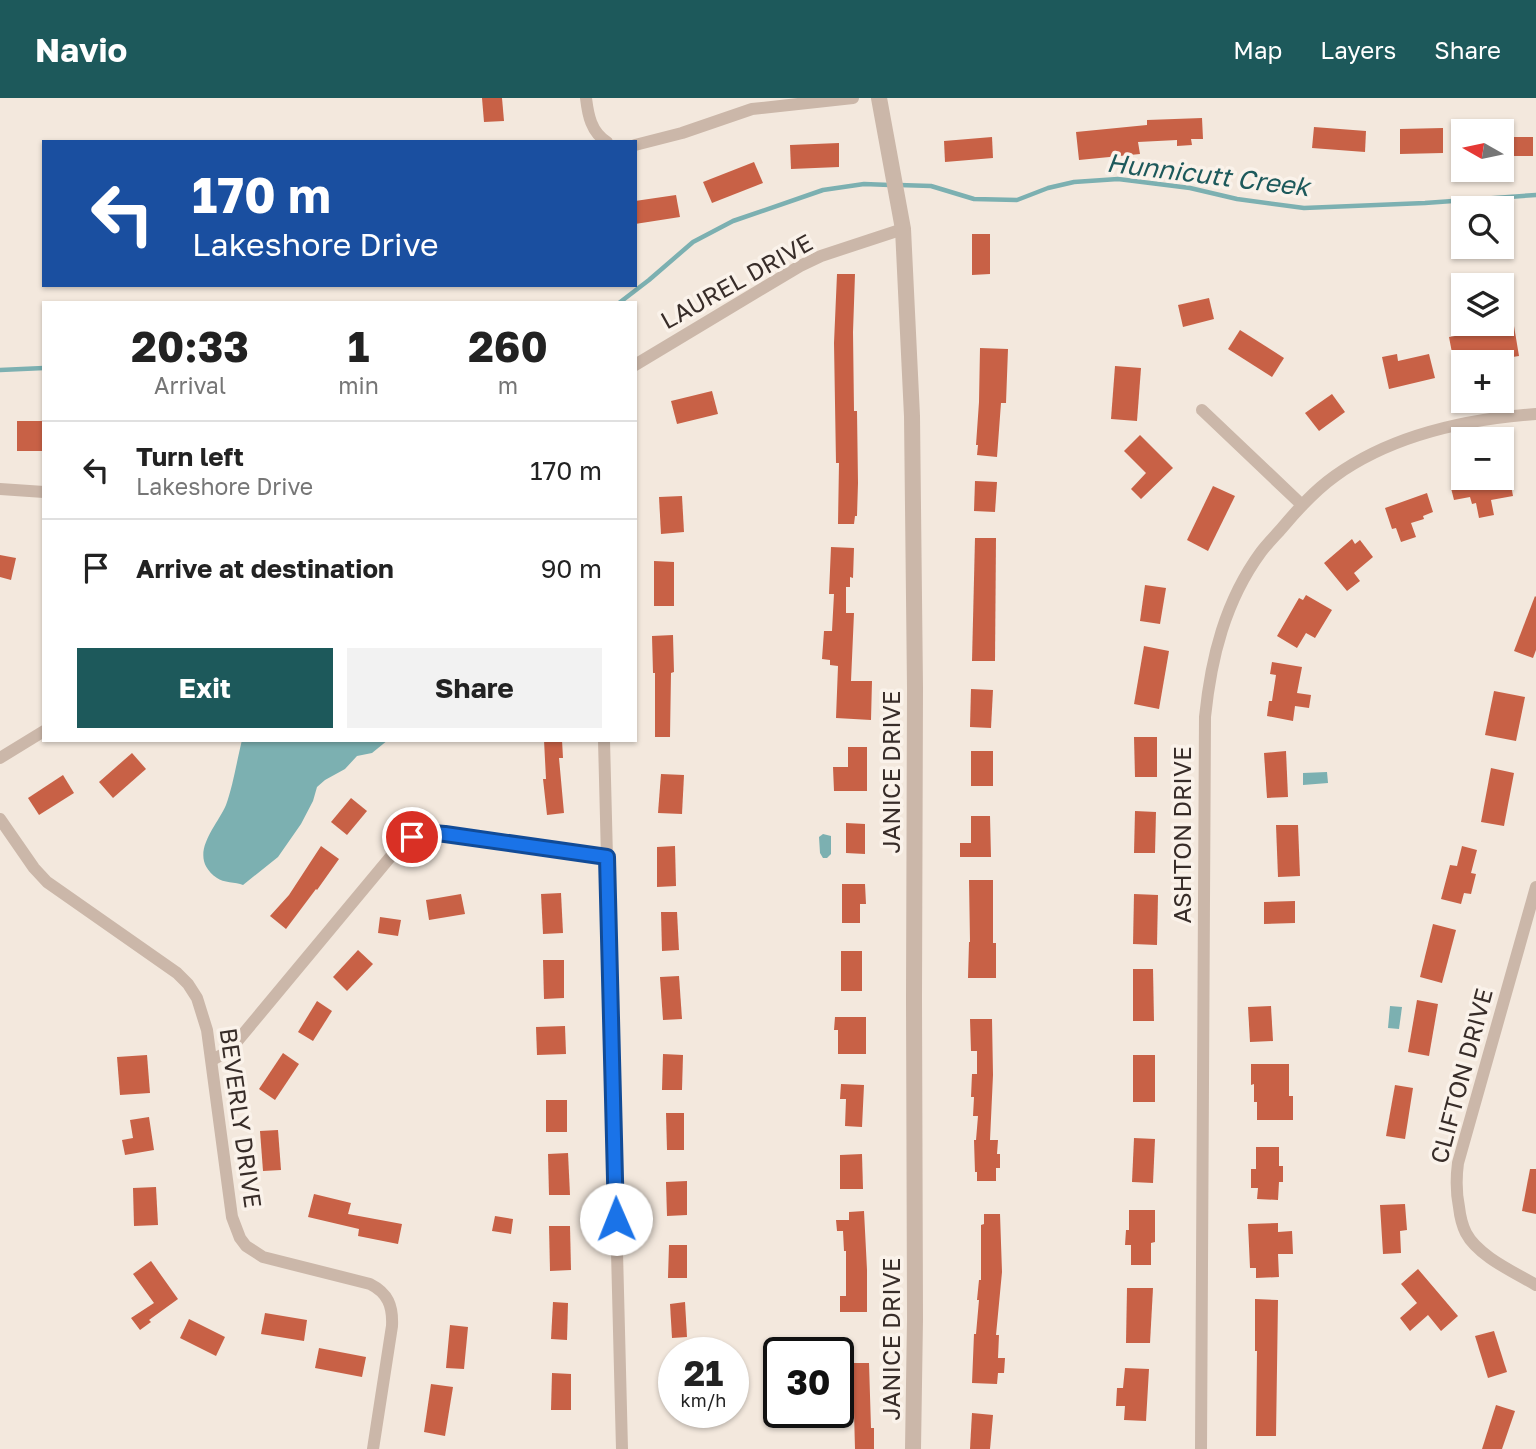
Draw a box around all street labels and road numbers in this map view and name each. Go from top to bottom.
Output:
street label: LAUREL DRIVE [655,227,817,334]
street label: JANICE DRIVE [876,691,905,853]
street label: ASHTON DRIVE [1167,746,1196,924]
street label: CLIFTON DRIVE [1423,985,1498,1166]
street label: BEVERLY DRIVE [214,1026,268,1210]
street label: JANICE DRIVE [876,1258,905,1420]

